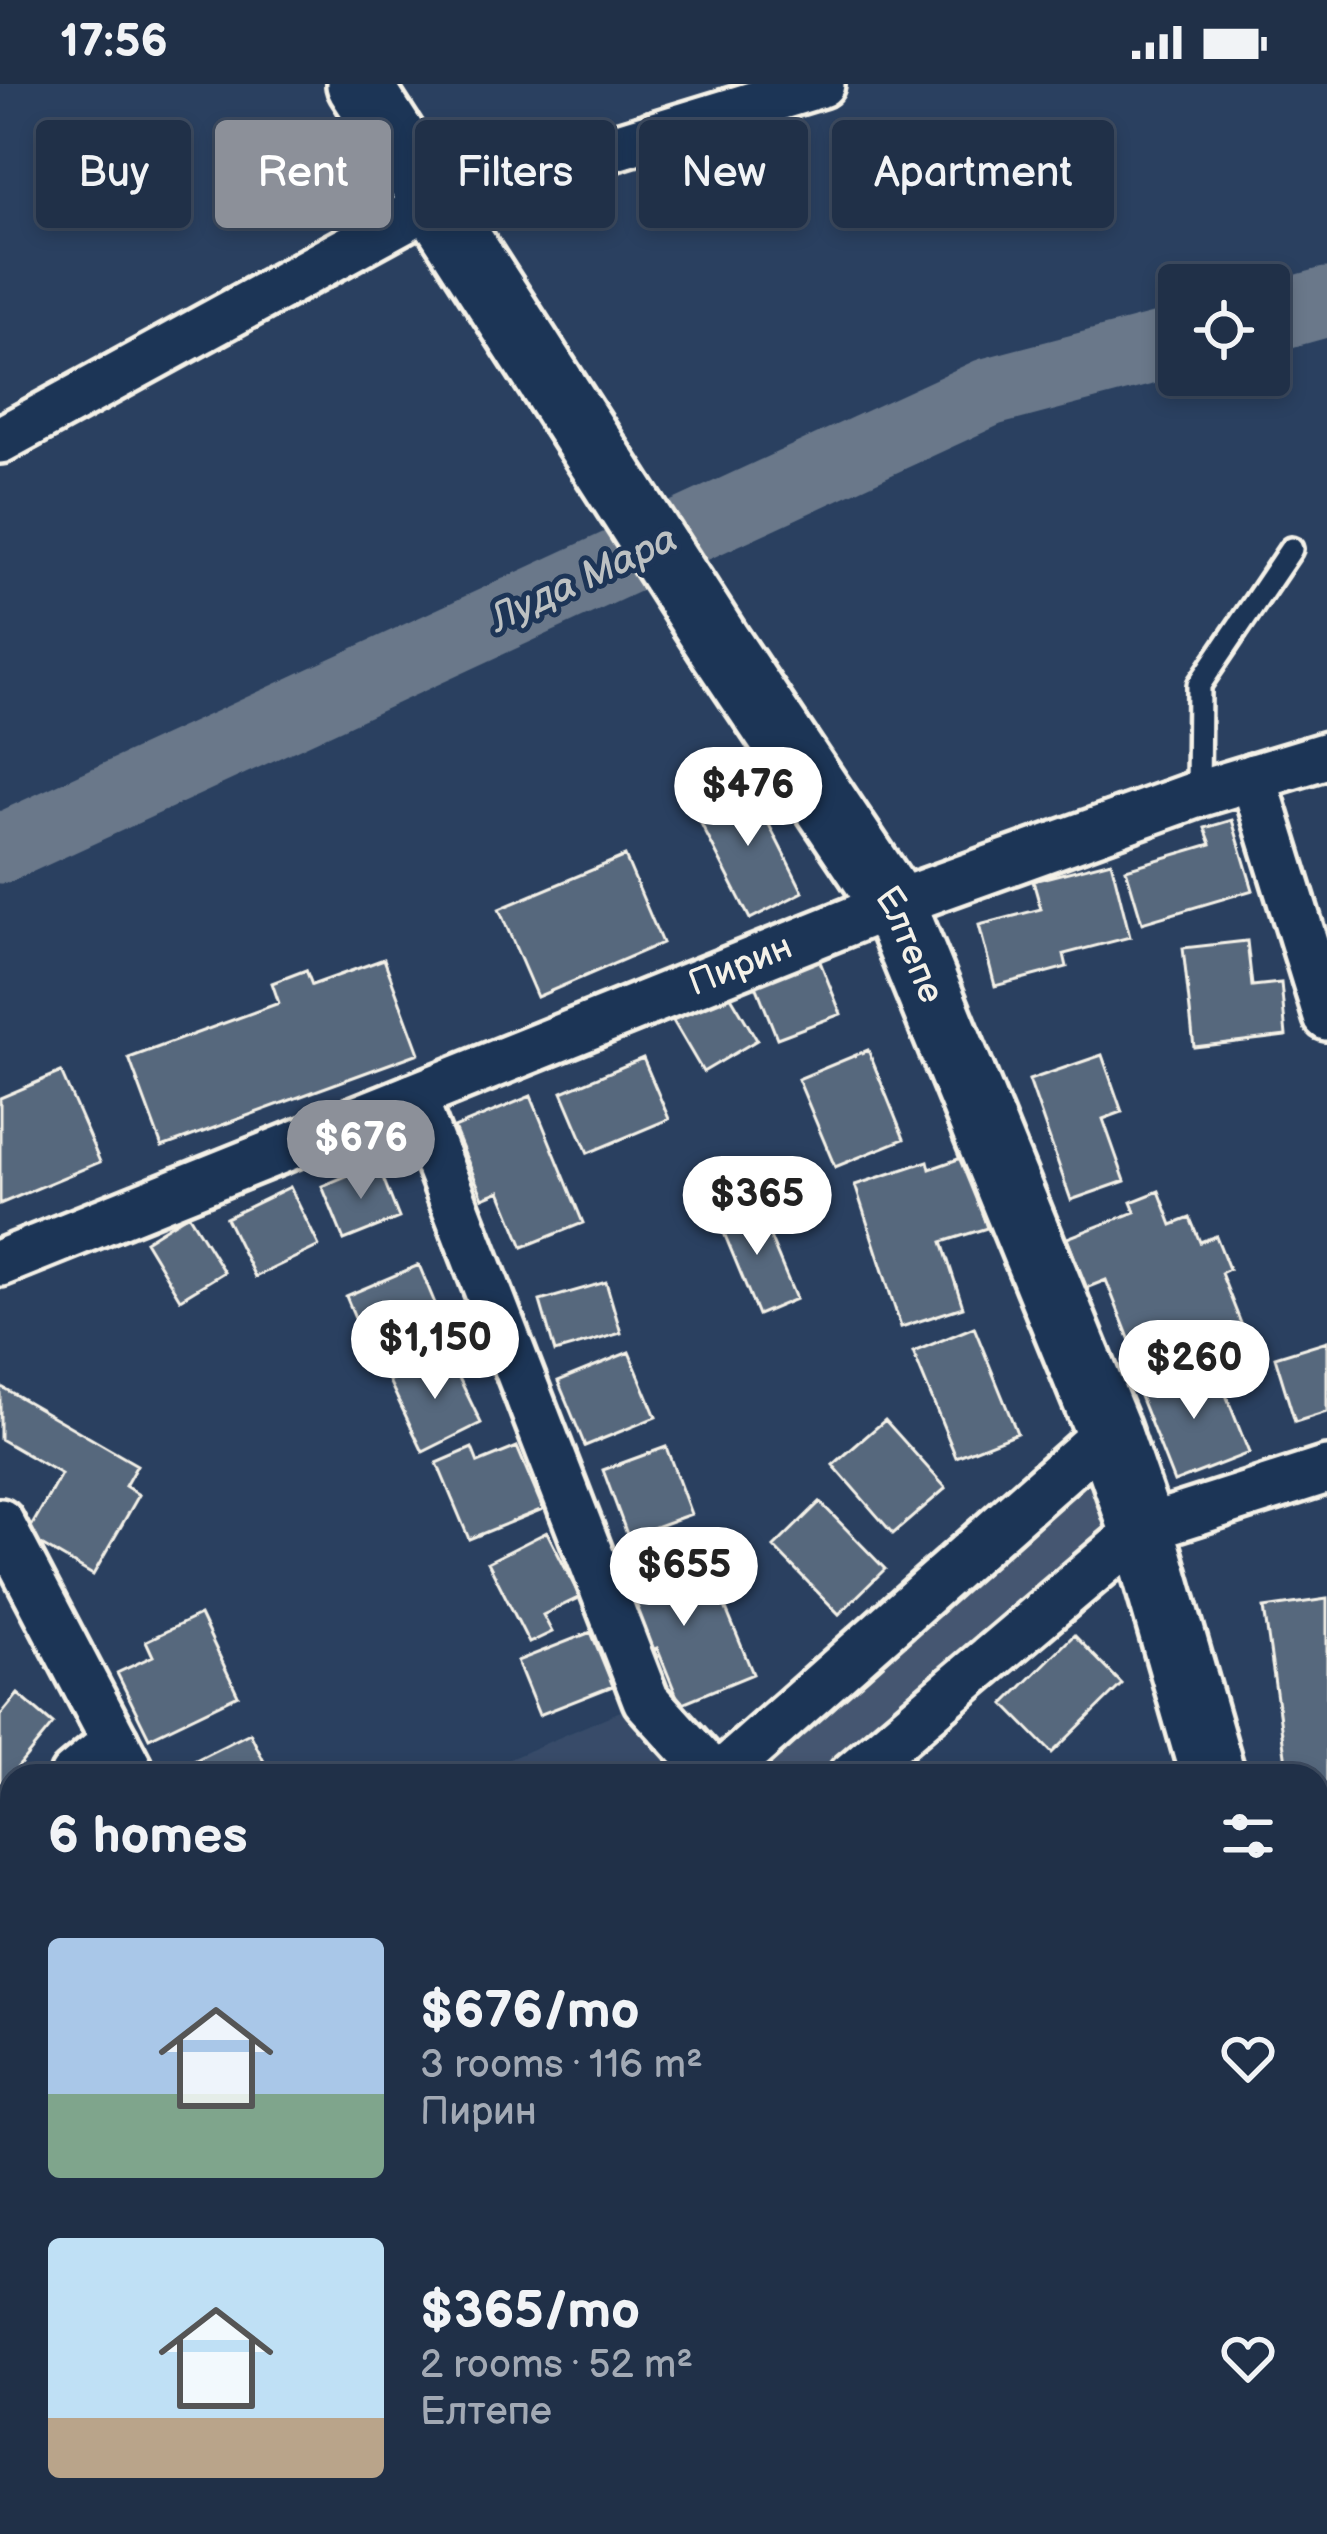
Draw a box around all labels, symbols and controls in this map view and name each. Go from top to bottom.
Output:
text: 17:56 [60,15,168,70]
chip: Buy [36,120,191,228]
chip: Rent [215,120,391,228]
chip: Filters [415,120,615,228]
chip: New [639,120,808,228]
chip: Apartment [832,120,1114,228]
map controls [1158,264,1290,396]
button: locate [1158,264,1290,396]
water label: Луда Мара [480,515,685,644]
pin: $476 [677,747,819,849]
text: $476 [701,762,795,809]
street label: Елтепе [866,878,953,1010]
street label: Пирин [682,925,798,1005]
pin: $676 [290,1100,432,1202]
text: $676 [314,1115,408,1162]
pin: $365 [686,1156,828,1258]
text: $365 [710,1171,804,1218]
pin: $1,150 [337,1300,533,1402]
text: $1,150 [378,1315,492,1362]
pin: $260 [1123,1320,1265,1422]
text: $260 [1146,1335,1243,1382]
pin: $655 [613,1527,755,1629]
text: $655 [637,1542,731,1589]
icon: filters [1215,1803,1281,1869]
text: 6 homes [48,1806,248,1867]
text: $676/mo [420,1981,640,2042]
icon: home [144,1986,288,2130]
icon: heart [1215,2025,1281,2091]
text: 3 rooms · 116 m² [420,2042,703,2089]
text: Пирин [420,2089,537,2136]
text: $365/mo [420,2281,640,2342]
icon: home [144,2286,288,2430]
icon: heart [1215,2325,1281,2391]
text: 2 rooms · 52 m² [420,2342,693,2389]
text: Елтепе [420,2389,552,2436]

